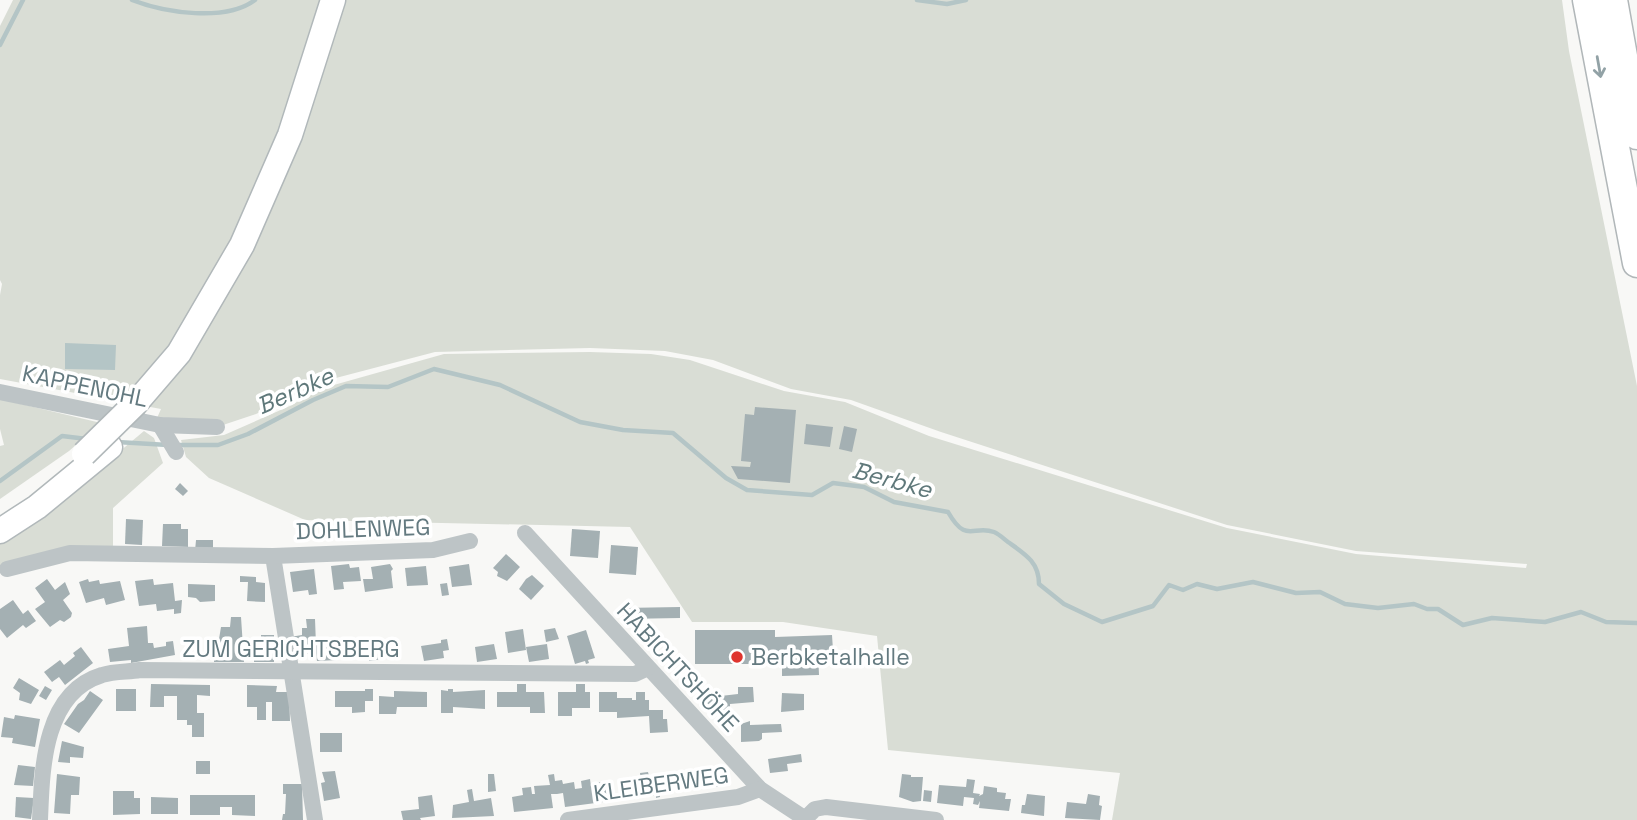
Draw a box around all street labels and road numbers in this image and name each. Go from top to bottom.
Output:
street label: KAPPENOHL [20,358,150,414]
street label: DOHLENWEG [295,512,431,546]
street label: HABICHTSHÖHE [610,596,746,738]
street label: ZUM GERICHTSBERG [182,634,400,664]
street label: KLEIBERWEG [592,760,730,808]

